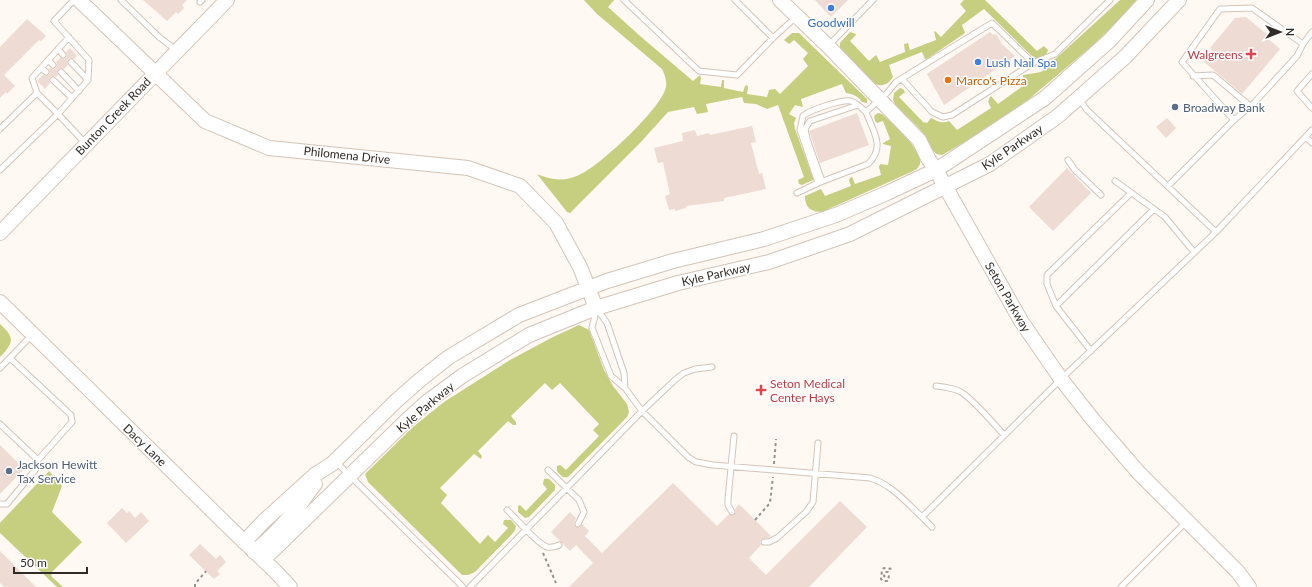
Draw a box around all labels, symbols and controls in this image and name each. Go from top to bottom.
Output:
marker: Goodwill [826,3,836,13]
north arrow [1260,12,1300,52]
place label: Goodwill [808,15,855,30]
text: N [1284,28,1297,36]
place label: Walgreens [1188,47,1243,62]
marker: Walgreens [1246,49,1256,59]
place label: Lush Nail Spa [986,55,1056,70]
marker: Lush Nail Spa [973,57,983,67]
place label: Marco's Pizza [956,73,1027,88]
street label: Bunton Creek Road [72,74,154,158]
marker: Marco's Pizza [943,75,953,85]
place label: Broadway Bank [1183,100,1266,115]
marker: Broadway Bank [1170,102,1180,112]
street label: Kyle Parkway [979,121,1046,173]
street label: Philomena Drive [303,143,391,167]
street label: Kyle Parkway [680,259,753,289]
street label: Seton Parkway [982,259,1035,335]
place label: Seton Medical Center Hays [770,376,845,405]
street label: Kyle Parkway [393,378,457,435]
marker: Seton Medical Center Hays [755,384,767,396]
street label: Dacy Lane [120,421,170,469]
place label: Jackson Hewitt Tax Service [17,457,98,486]
marker: Jackson Hewitt Tax Service [4,466,14,476]
scale bar [14,549,87,575]
text: 50 m [20,555,47,570]

